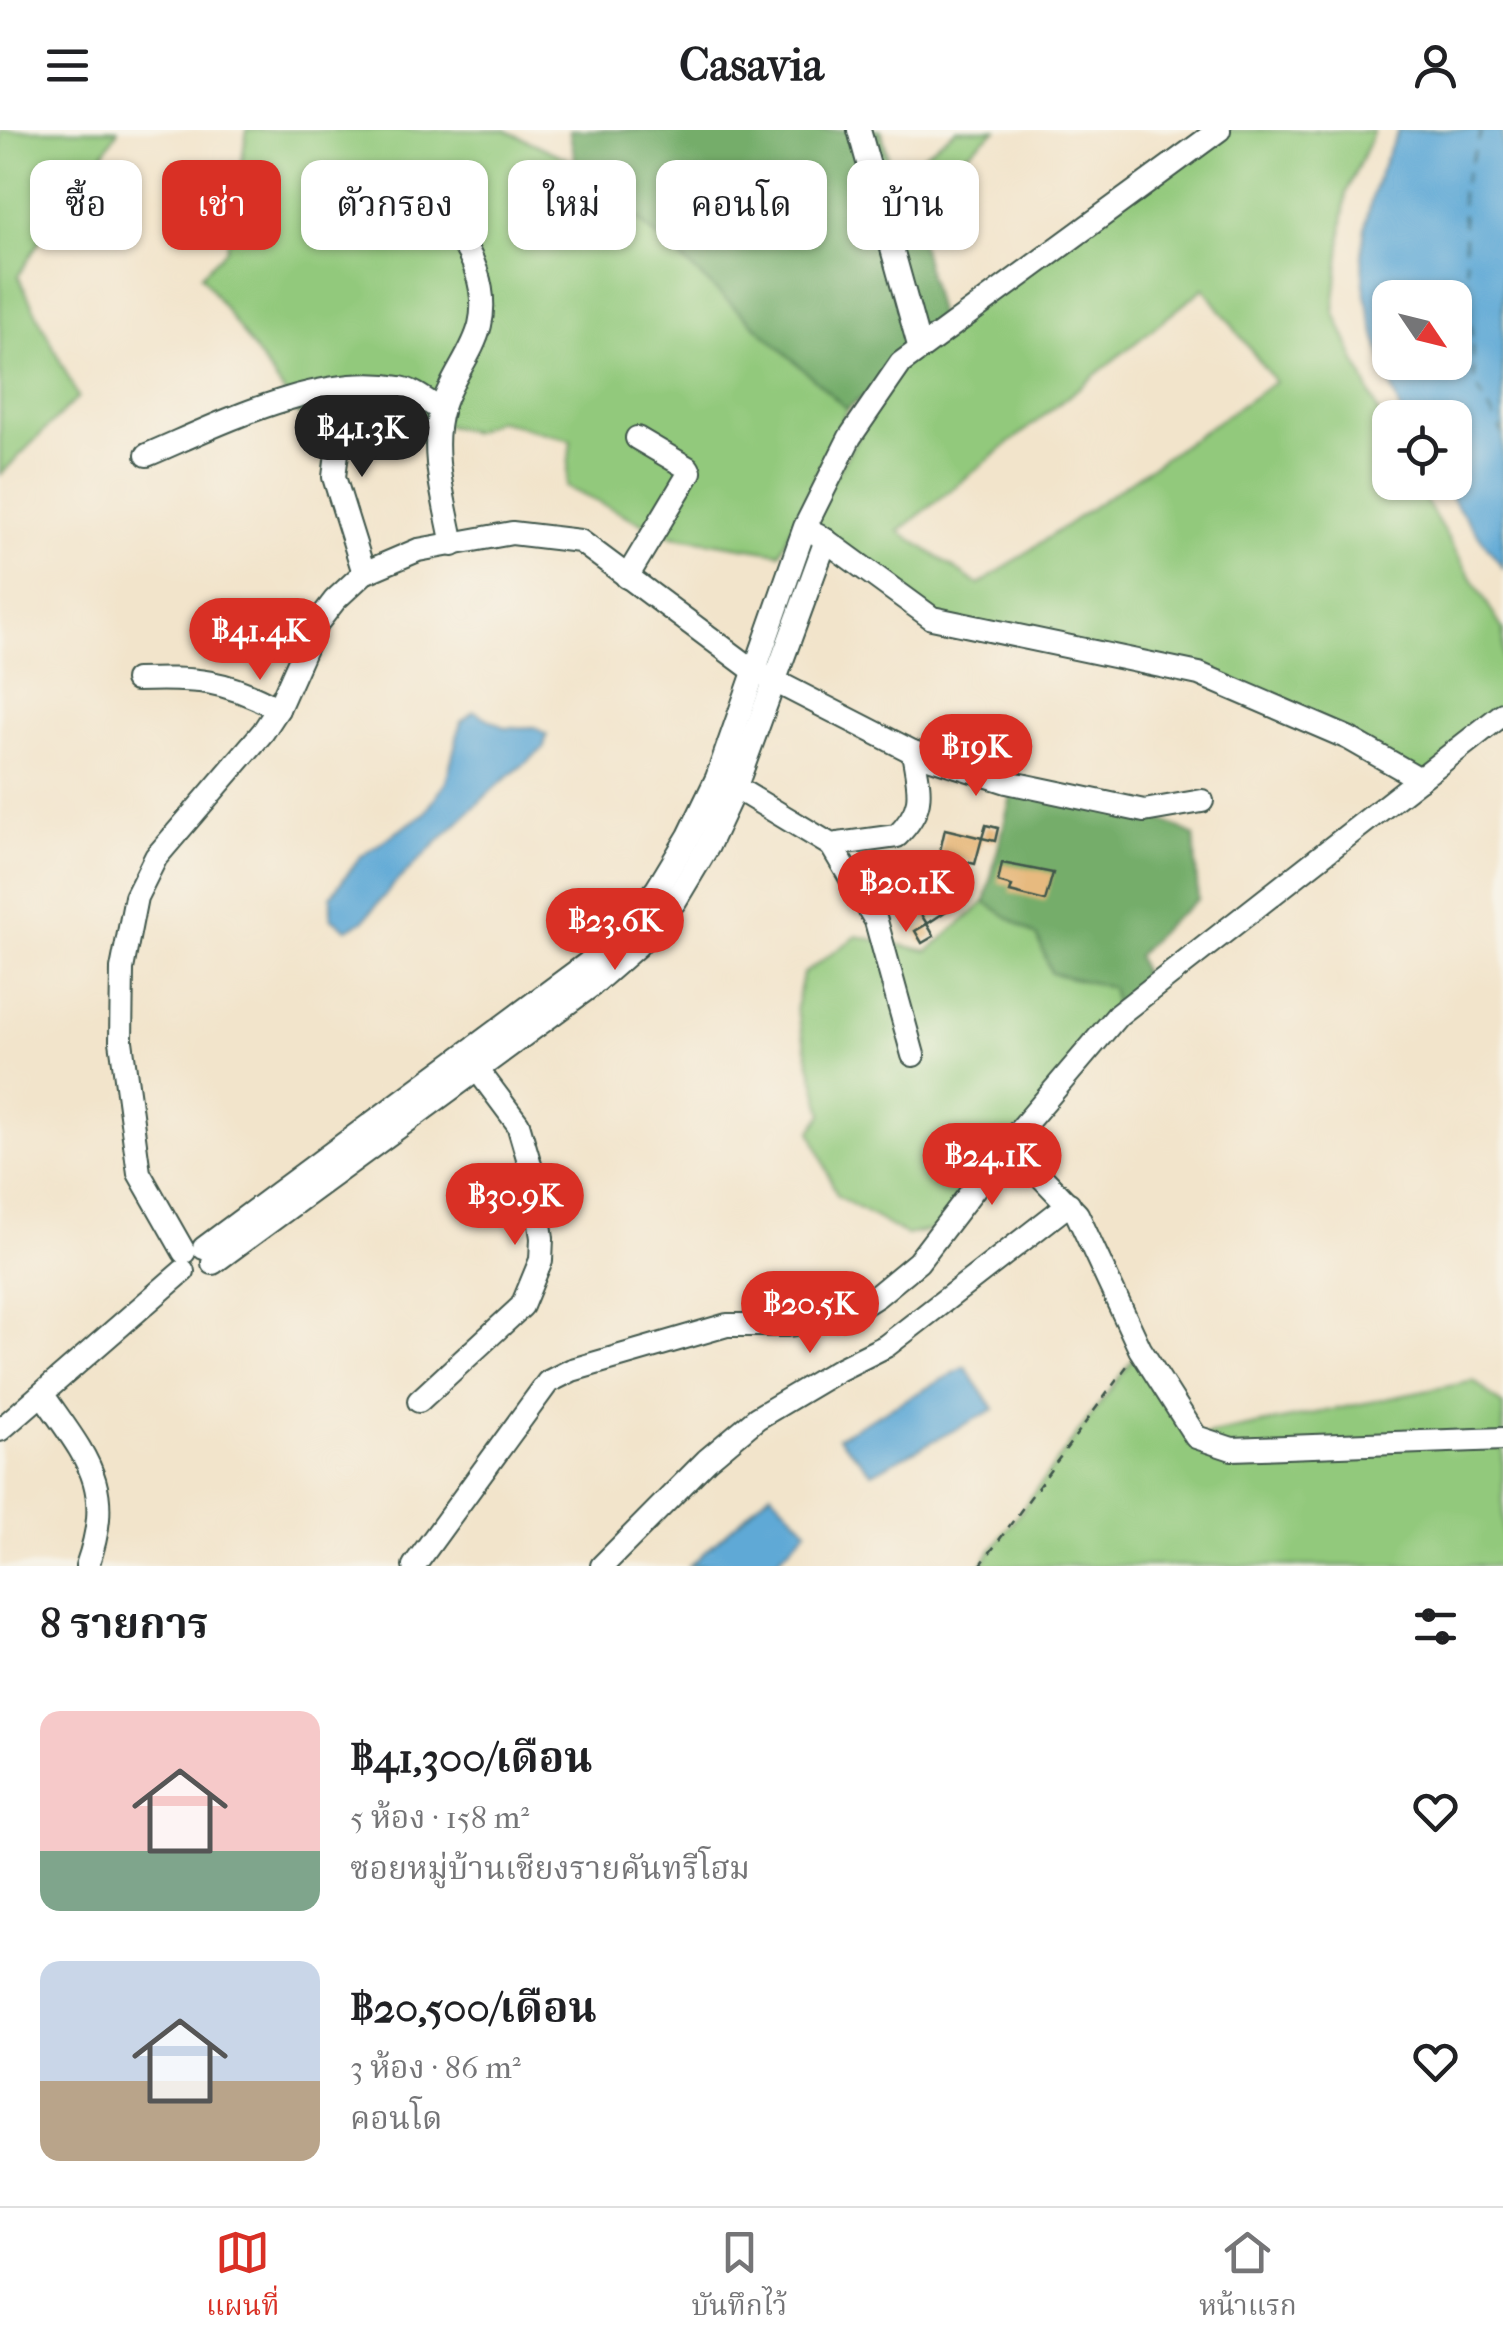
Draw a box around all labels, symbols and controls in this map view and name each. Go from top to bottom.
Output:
icon: menu [40,38,95,93]
icon: person [1408,38,1463,93]
text: Casavia [679,39,824,92]
chip: ซื้อ [30,160,142,250]
chip: เช่า [162,160,281,250]
chip: ตัวกรอง [301,160,488,250]
chip: ใหม่ [508,160,636,250]
chip: คอนโด [656,160,827,250]
chip: บ้าน [847,160,979,250]
north arrow [1372,280,1472,380]
map controls [1372,280,1472,500]
pin: ฿41.3K [281,395,443,480]
button: locate [1372,400,1472,500]
text: ฿41.3K [317,409,407,446]
pin: ฿41.4K [179,598,341,683]
text: ฿41.4K [211,612,309,649]
pin: ฿19K [917,714,1035,799]
text: ฿19K [941,728,1011,765]
pin: ฿20.1K [825,850,987,935]
text: ฿20.1K [860,864,952,901]
pin: ฿23.6K [534,888,696,973]
text: ฿23.6K [568,902,662,939]
pin: ฿24.1K [911,1123,1073,1208]
text: ฿24.1K [945,1137,1039,1174]
pin: ฿30.9K [434,1163,596,1248]
text: ฿30.9K [468,1177,562,1214]
pin: ฿20.5K [729,1271,891,1356]
text: ฿20.5K [763,1285,857,1322]
icon: filters [1408,1599,1463,1654]
text: 8 รายการ [40,1600,209,1649]
text: ฿41,300/เดือน [350,1734,592,1783]
icon: home [120,1751,240,1871]
icon: heart [1408,1784,1463,1839]
text: 5 ห้อง · 158 m² [350,1799,529,1836]
text: ซอยหมู่บ้านเชียงรายคันทรีโฮม [350,1850,750,1887]
text: ฿20,500/เดือน [350,1984,597,2033]
icon: home [120,2001,240,2121]
icon: heart [1408,2034,1463,2089]
text: 3 ห้อง · 86 m² [350,2049,521,2086]
text: คอนโด [350,2100,443,2137]
tab: แผนที่ [206,2225,279,2330]
tab: บันทึกไว้ [691,2225,787,2330]
tab: หน้าแรก [1199,2225,1297,2330]

